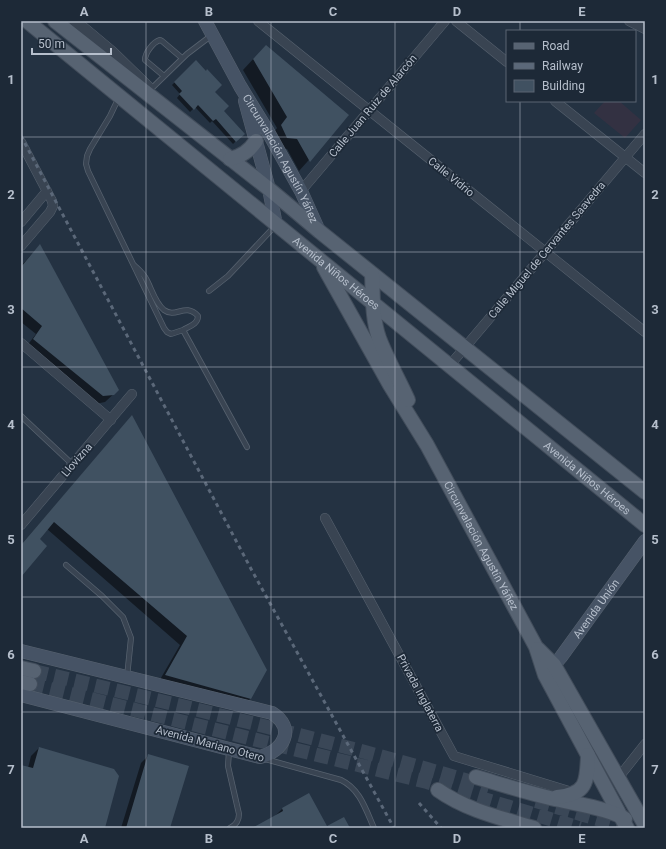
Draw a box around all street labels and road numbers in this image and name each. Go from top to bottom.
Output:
street label: Calle Juan Ruiz de Alarcón [326,52,420,160]
street label: Circunvalación Agustín Yáñez [240,92,321,225]
street label: Calle Vidrio [425,154,477,200]
street label: Calle Miguel de Cervantes Saavedra [486,179,608,321]
street label: Avenida Niños Héroes [290,234,382,313]
street label: Avenida Niños Héroes [541,439,634,517]
street label: Llovizna [59,441,95,479]
street label: Circunvalación Agustín Yáñez [441,479,522,613]
street label: Avenida Unión [570,576,622,641]
street label: Privada Inglaterra [394,652,446,734]
street label: Avenida Mariano Otero [154,723,266,765]

